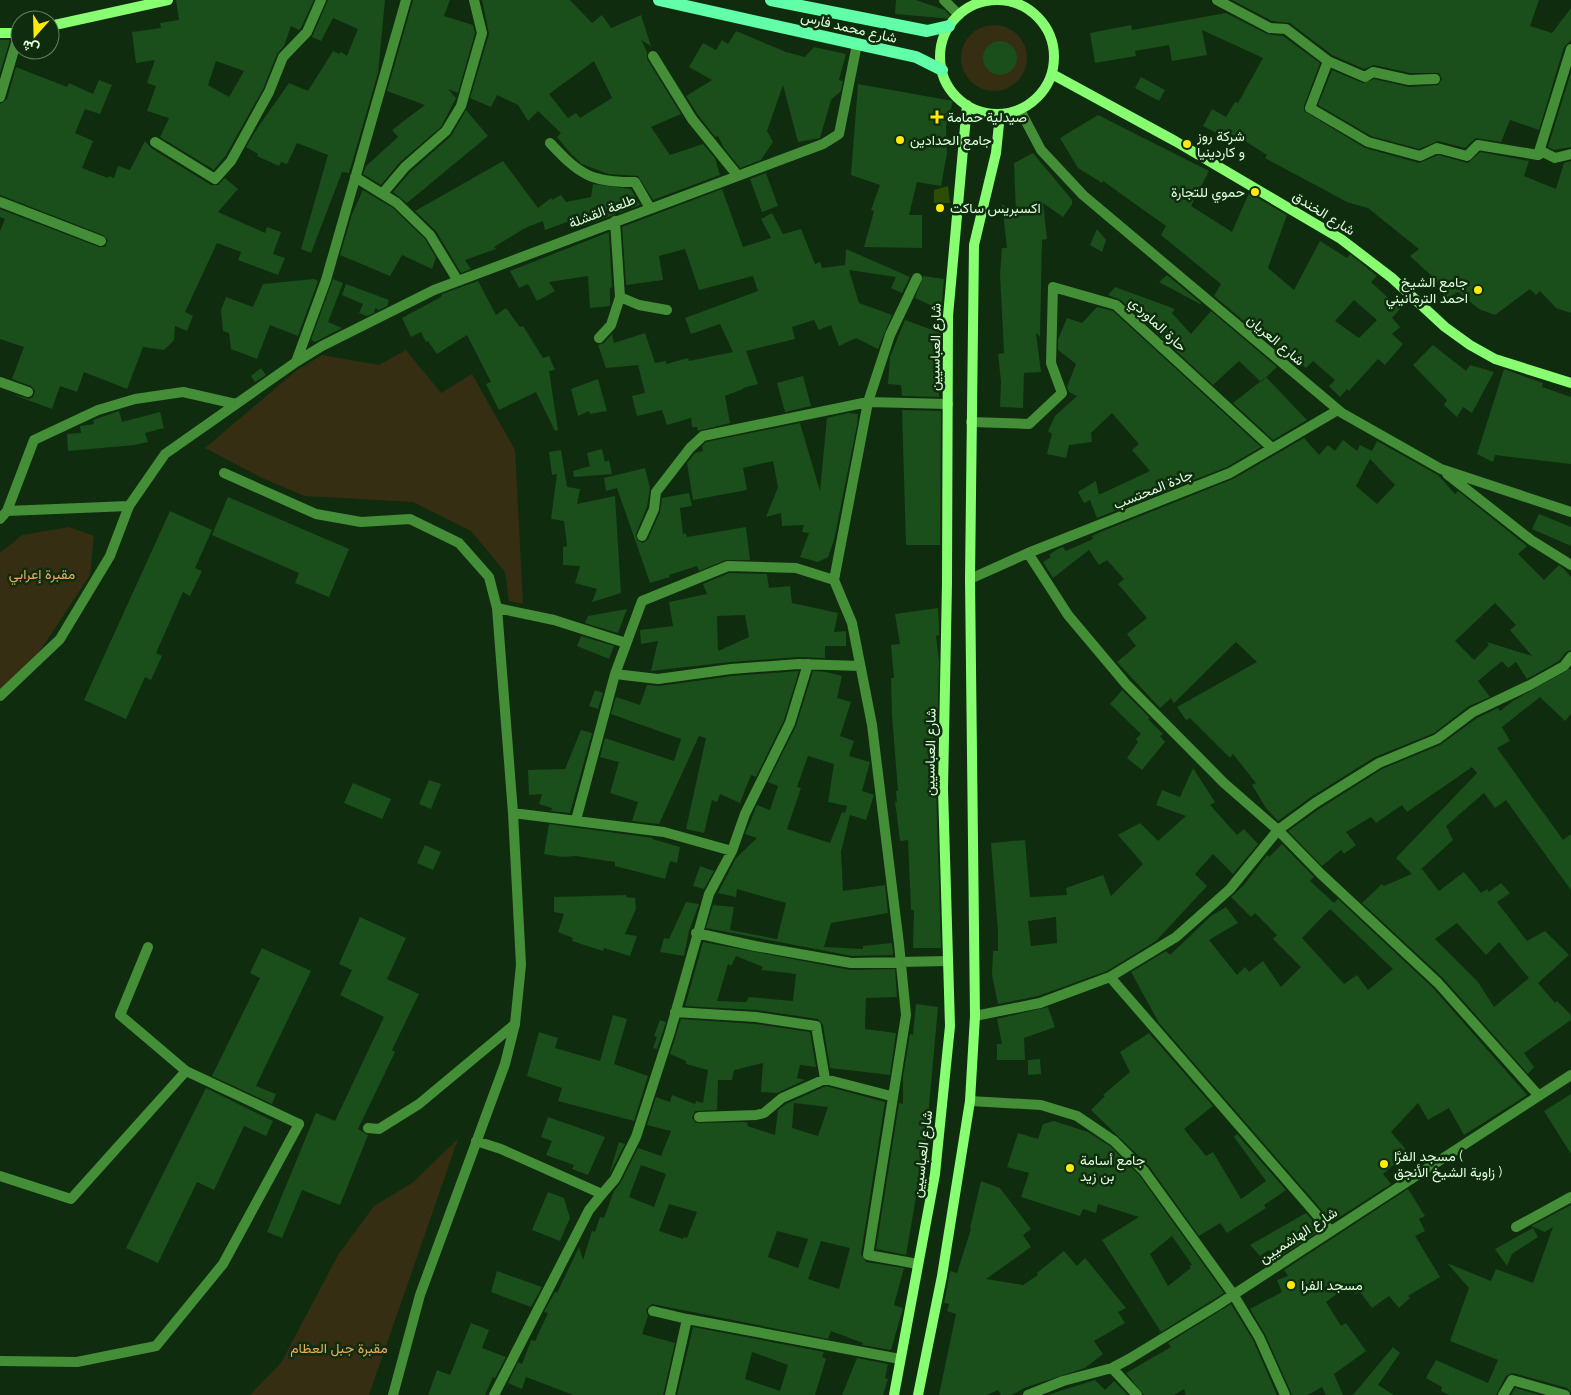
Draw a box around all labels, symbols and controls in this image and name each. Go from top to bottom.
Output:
street label: شارع محمد فارس [799,8,899,49]
north arrow [10,10,60,60]
text: ش [20,36,42,58]
place label: صيدلية حمامة [947,109,1027,125]
marker: صيدلية حمامة [931,111,943,123]
place label: شركة روز و كاردينيا [1196,128,1245,161]
place label: جامع الحدادين [910,132,992,151]
marker: جامع الحدادين [894,134,906,146]
marker: شركة روز و كاردينيا [1181,138,1193,150]
place label: حموي للتجارة [1171,184,1245,204]
marker: حموي للتجارة [1249,186,1261,198]
street label: شارع الخندق [1288,188,1358,241]
street label: طلعة القشلة [566,191,638,231]
place label: اكسبريس ساكت [950,200,1041,217]
marker: اكسبريس ساكت [934,202,946,214]
place label: جامع الشيخ احمد الترمانيني [1386,274,1468,310]
marker: جامع الشيخ احمد الترمانيني [1472,284,1484,296]
street label: حارة الماوردي [1123,293,1190,357]
street label: شارع العباسيين [926,303,947,391]
street label: شارع العريان [1242,311,1308,371]
street label: جادة المحتسب [1111,466,1196,513]
park label: مقبرة إعرابي [9,566,75,586]
street label: شارع العباسيين [921,708,942,796]
street label: شارع العباسيين [909,1109,938,1199]
place label: مسجد الفرَّا ( زاوية الشيخ الأنجق ) [1394,1148,1503,1183]
place label: جامع أسامة بن زيد [1080,1152,1145,1185]
marker: مسجد الفرَّا ( زاوية الشيخ الأنجق ) [1378,1158,1390,1170]
marker: جامع أسامة بن زيد [1064,1162,1076,1174]
street label: شارع الهاشميين [1256,1204,1342,1269]
place label: مسجد الفرا [1301,1277,1363,1294]
marker: مسجد الفرا [1285,1279,1297,1291]
park label: مقبرة جبل العظام [290,1340,388,1357]

